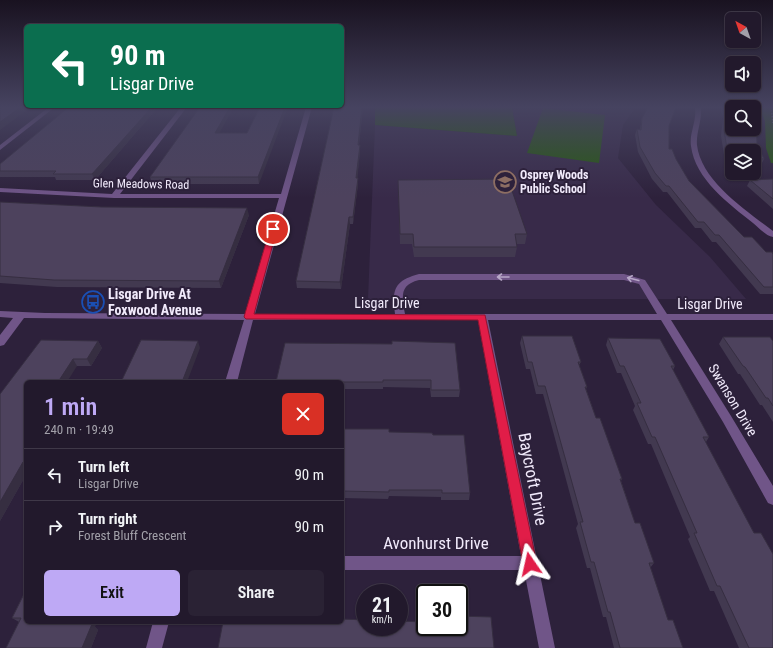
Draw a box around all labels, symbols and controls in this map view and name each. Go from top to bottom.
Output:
north arrow [725,12,761,48]
map controls [725,12,761,180]
text: 90 m [110,39,166,72]
icon: left [44,40,96,92]
button: sound [725,56,761,92]
text: Lisgar Drive [110,73,194,94]
button: search [725,100,761,136]
button: layers [725,144,761,180]
place label: Osprey Woods Public School [520,168,589,196]
school or university icon: Osprey Woods Public School [492,169,518,195]
street label: Glen Meadows Road [93,176,189,192]
pin [256,212,290,246]
icon: arrive [262,218,284,240]
one-way arrow [497,273,510,281]
one-way arrow [626,275,639,283]
place label: Lisgar Drive At Foxwood Avenue [108,286,202,318]
bus stop icon: Lisgar Drive At Foxwood Avenue [80,289,106,315]
street label: Lisgar Drive [354,295,420,311]
street label: Lisgar Drive [677,296,743,312]
street label: Swanson Drive [705,361,761,439]
text: 1 min [44,393,97,421]
button: close [282,393,324,435]
text: 240 m · 19:49 [44,422,114,437]
street label: Baycroft Drive [514,431,552,527]
text: Turn left [78,458,129,476]
icon: left [44,464,66,486]
text: 90 m [294,466,324,484]
text: Lisgar Drive [78,476,139,491]
text: Turn right [78,510,137,528]
icon: right [44,516,66,538]
text: 90 m [294,518,324,536]
text: Forest Bluff Crescent [78,528,186,543]
street label: Avonhurst Drive [383,533,489,553]
position arrow [509,543,551,585]
button: Exit [44,570,180,616]
button: Share [188,570,324,616]
speed limit sign: 30 [416,584,468,636]
text: 21 [372,593,392,617]
text: km/h [372,614,392,625]

